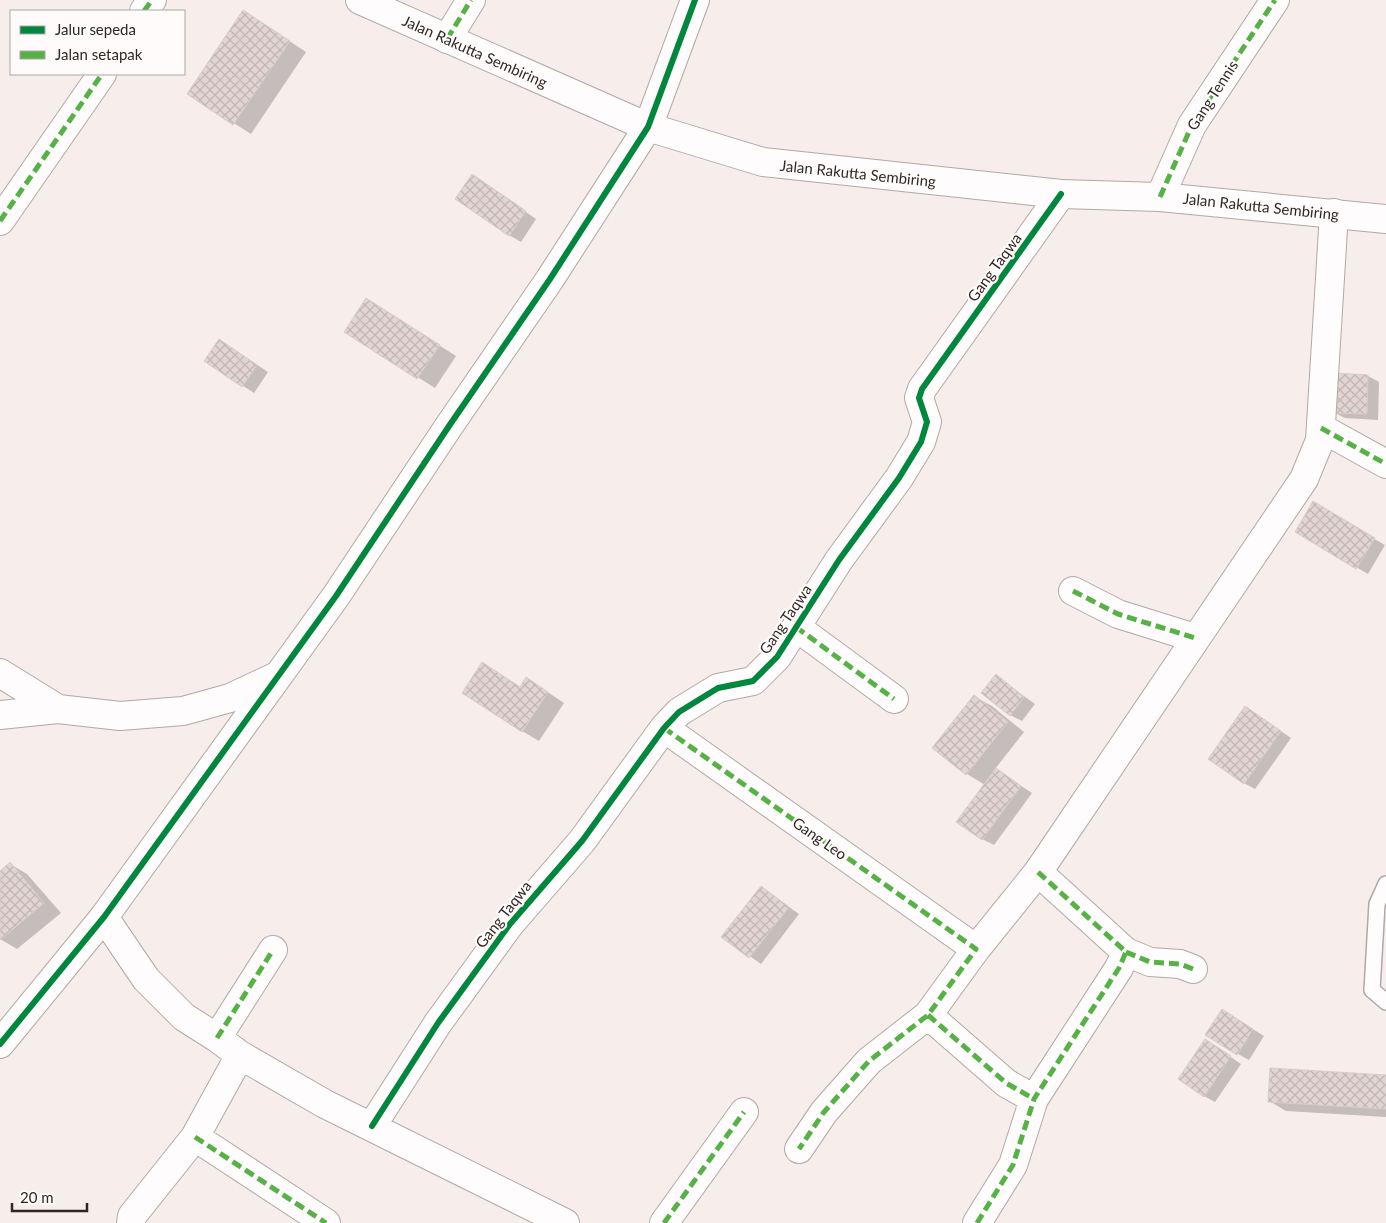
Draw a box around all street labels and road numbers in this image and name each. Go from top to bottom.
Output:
street label: Jalan Rakutta Sembiring [400,11,550,91]
street label: Gang Tennis [1183,57,1241,133]
street label: Jalan Rakutta Sembiring [779,156,937,190]
street label: Jalan Rakutta Sembiring [1182,189,1340,223]
street label: Gang Taqwa [963,229,1025,305]
street label: Gang Taqwa [755,581,815,657]
street label: Gang Leo [789,813,851,863]
street label: Gang Taqwa [471,877,535,951]

